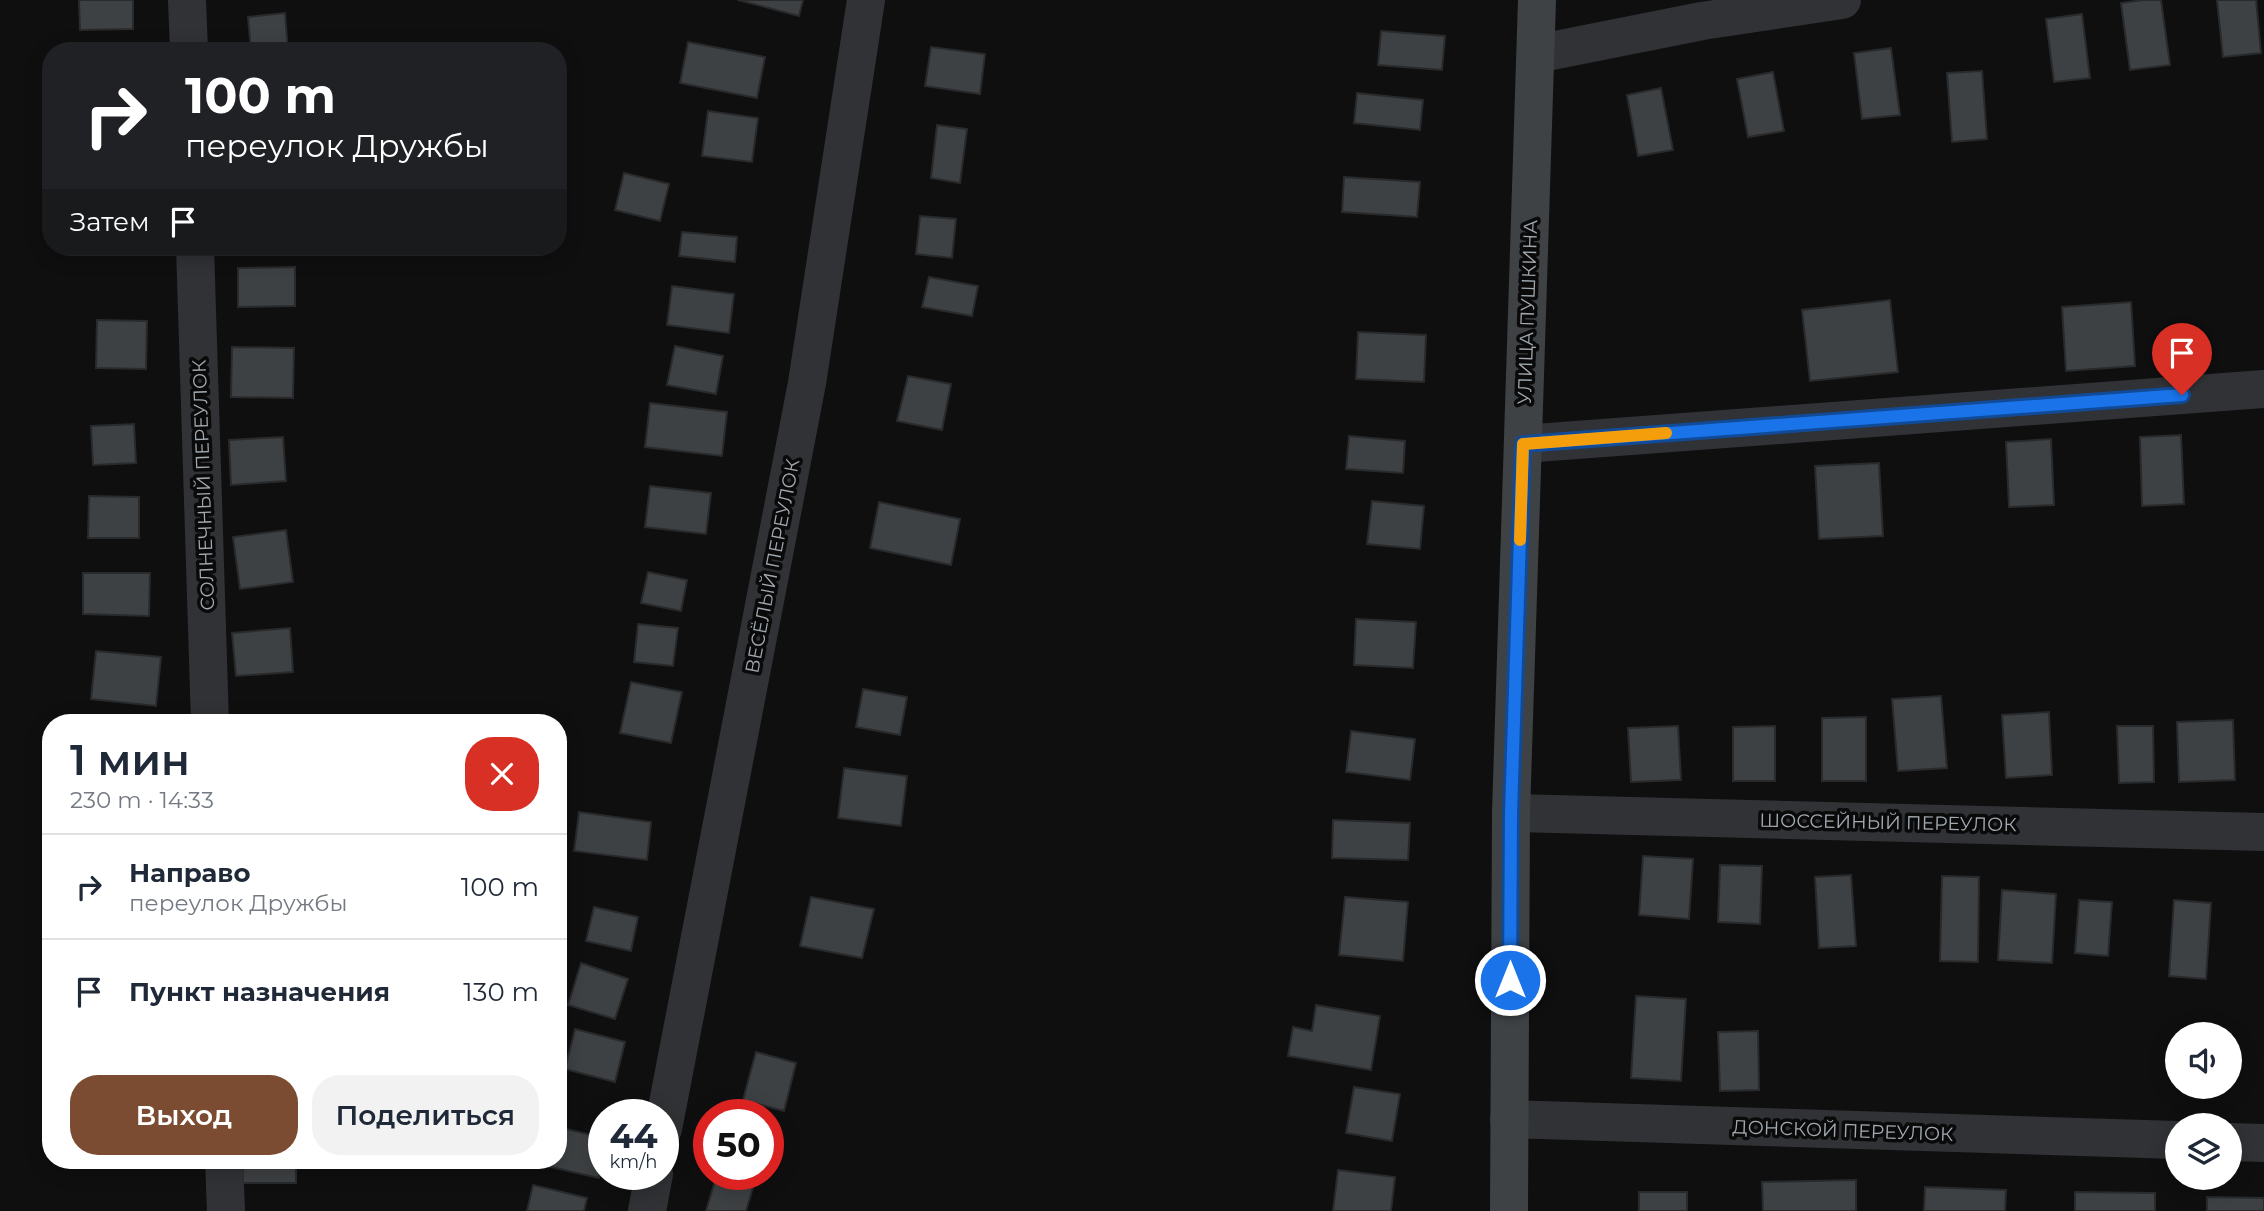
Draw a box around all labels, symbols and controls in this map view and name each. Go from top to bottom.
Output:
text: 100 m [185,66,336,125]
icon: right [70,70,161,161]
text: переулок Дружбы [185,126,489,165]
icon: arrive [164,203,202,241]
text: Затем [70,206,150,238]
street label: УЛИЦА ПУШКИНА [1513,219,1542,405]
pin [2152,323,2212,395]
icon: arrive [2163,334,2201,372]
street label: СОЛНЕЧНЫЙ ПЕРЕУЛОК [188,359,219,611]
street label: ВЕСЁЛЫЙ ПЕРЕУЛОК [740,457,805,675]
text: 1 мин [70,734,190,786]
button: close [465,737,539,811]
text: 230 m · 14:33 [70,786,214,814]
street label: ШОССЕЙНЫЙ ПЕРЕУЛОК [1759,809,2017,836]
text: Направо [129,857,250,889]
icon: right [70,868,108,906]
text: 100 m [461,871,539,903]
text: переулок Дружбы [129,889,348,917]
position arrow [1473,943,1547,1017]
icon: arrive [70,973,108,1011]
text: Пункт назначения [129,976,390,1008]
text: 130 m [463,976,539,1008]
map controls [2165,1022,2242,1190]
button: sound [2165,1022,2242,1099]
button: Выход [70,1075,298,1155]
button: Поделиться [312,1075,539,1155]
speed limit sign: 50 [693,1099,784,1190]
button: layers [2165,1113,2242,1190]
text: 44 [609,1114,658,1157]
street label: ДОНСКОЙ ПЕРЕУЛОК [1732,1115,1954,1146]
text: km/h [609,1151,658,1173]

